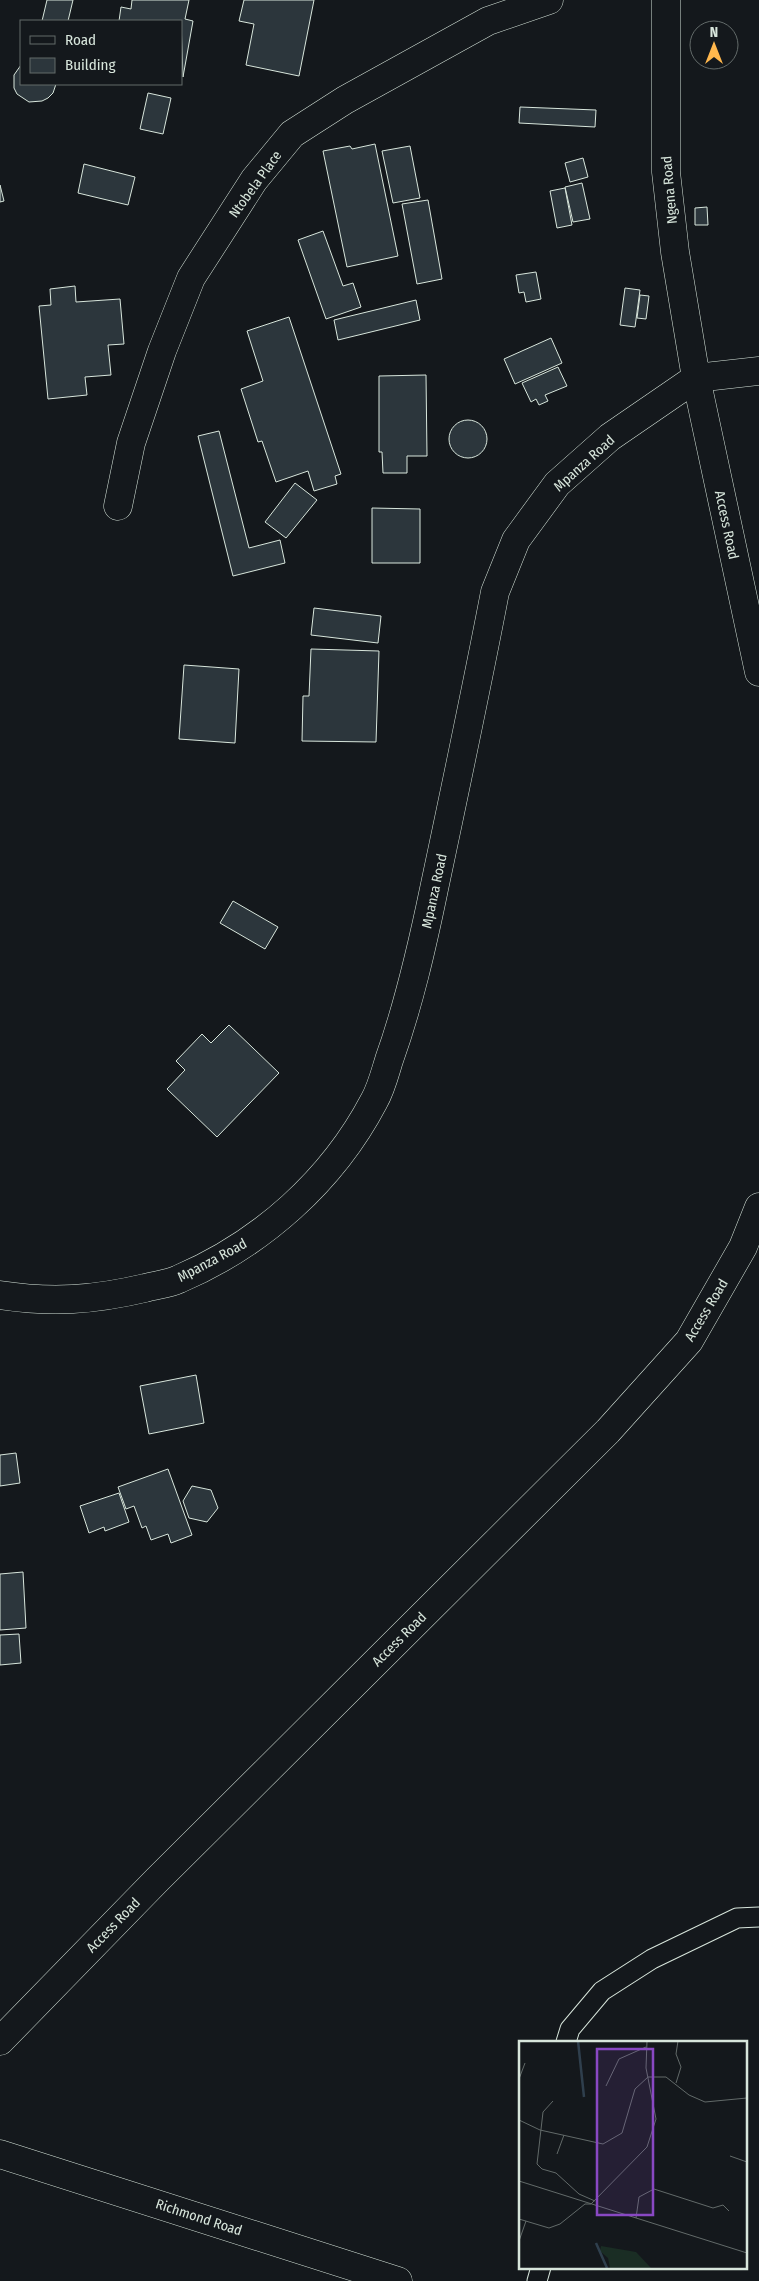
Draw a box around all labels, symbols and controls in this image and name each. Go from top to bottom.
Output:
legend [20,20,182,85]
north arrow [689,20,739,70]
text: N [710,24,718,41]
text: Road [65,31,96,49]
text: Building [65,56,116,74]
street label: Ntobela Place [225,147,285,221]
street label: Ngena Road [658,155,681,225]
street label: Mpanza Road [550,432,618,495]
street label: Access Road [711,489,742,561]
street label: Mpanza Road [418,852,451,930]
street label: Mpanza Road [175,1235,250,1286]
street label: Access Road [681,1276,732,1345]
street label: Access Road [369,1609,430,1670]
street label: Access Road [83,1894,144,1956]
inset map [519,2041,746,2268]
street label: Richmond Road [153,2196,244,2239]

